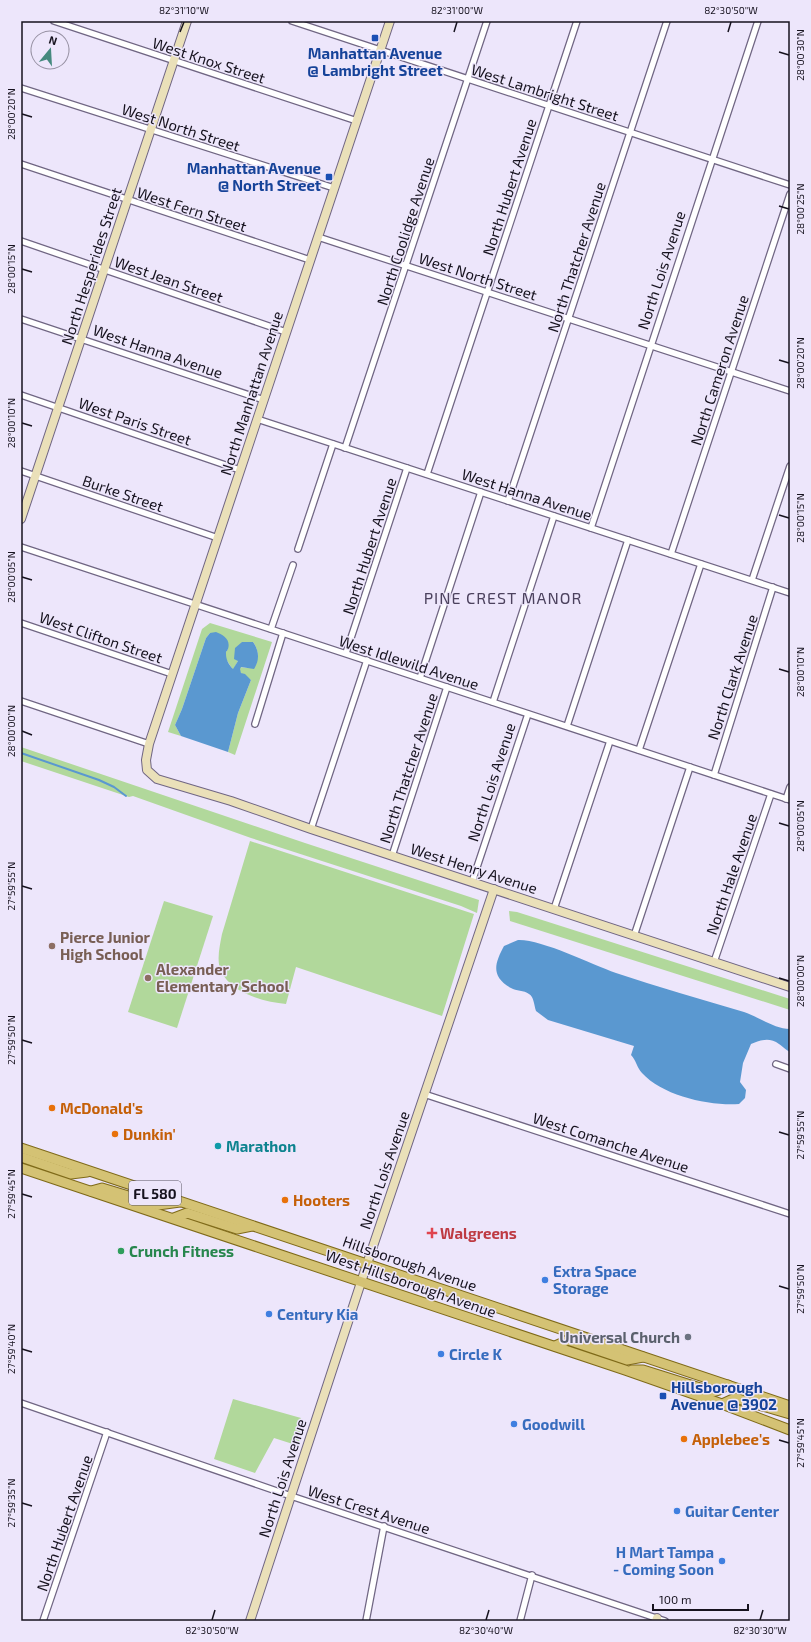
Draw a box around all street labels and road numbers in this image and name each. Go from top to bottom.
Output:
street label: West Knox Street [150,33,268,87]
street label: West Lambright Street [469,60,621,124]
street label: West North Street [120,99,243,155]
street label: North Hubert Avenue [478,116,540,258]
street label: North Coolidge Avenue [373,155,437,307]
street label: North Thatcher Avenue [543,180,609,334]
street label: West Fern Street [135,183,249,235]
street label: North Hesperides Street [57,185,125,347]
street label: North Lois Avenue [633,208,689,332]
street label: West North Street [417,248,540,304]
street label: West Jean Street [112,252,226,306]
street label: North Cameron Avenue [686,292,752,448]
street label: North Manhattan Avenue [216,309,286,477]
street label: West Hanna Avenue [91,320,225,382]
street label: West Paris Street [76,393,194,449]
street label: West Hanna Avenue [460,464,594,524]
street label: Burke Street [80,471,166,515]
street label: North Hubert Avenue [338,475,400,617]
street label: West Clifton Street [37,607,165,667]
street label: North Clark Avenue [703,612,761,742]
street label: West Idlewild Avenue [337,631,481,693]
street label: North Thatcher Avenue [375,691,441,845]
street label: North Lois Avenue [463,720,519,844]
street label: North Hale Avenue [702,811,760,937]
street label: West Henry Avenue [408,839,540,897]
street label: West Comanche Avenue [531,1108,691,1176]
street label: North Lois Avenue [355,1109,413,1231]
road number: FL 580 [129,1181,181,1205]
street label: Hillsborough Avenue [341,1232,479,1294]
street label: West Hillsborough Avenue [323,1245,499,1321]
street label: North Lois Avenue [254,1416,310,1540]
street label: North Hubert Avenue [32,1452,96,1594]
street label: West Crest Avenue [305,1481,433,1537]

